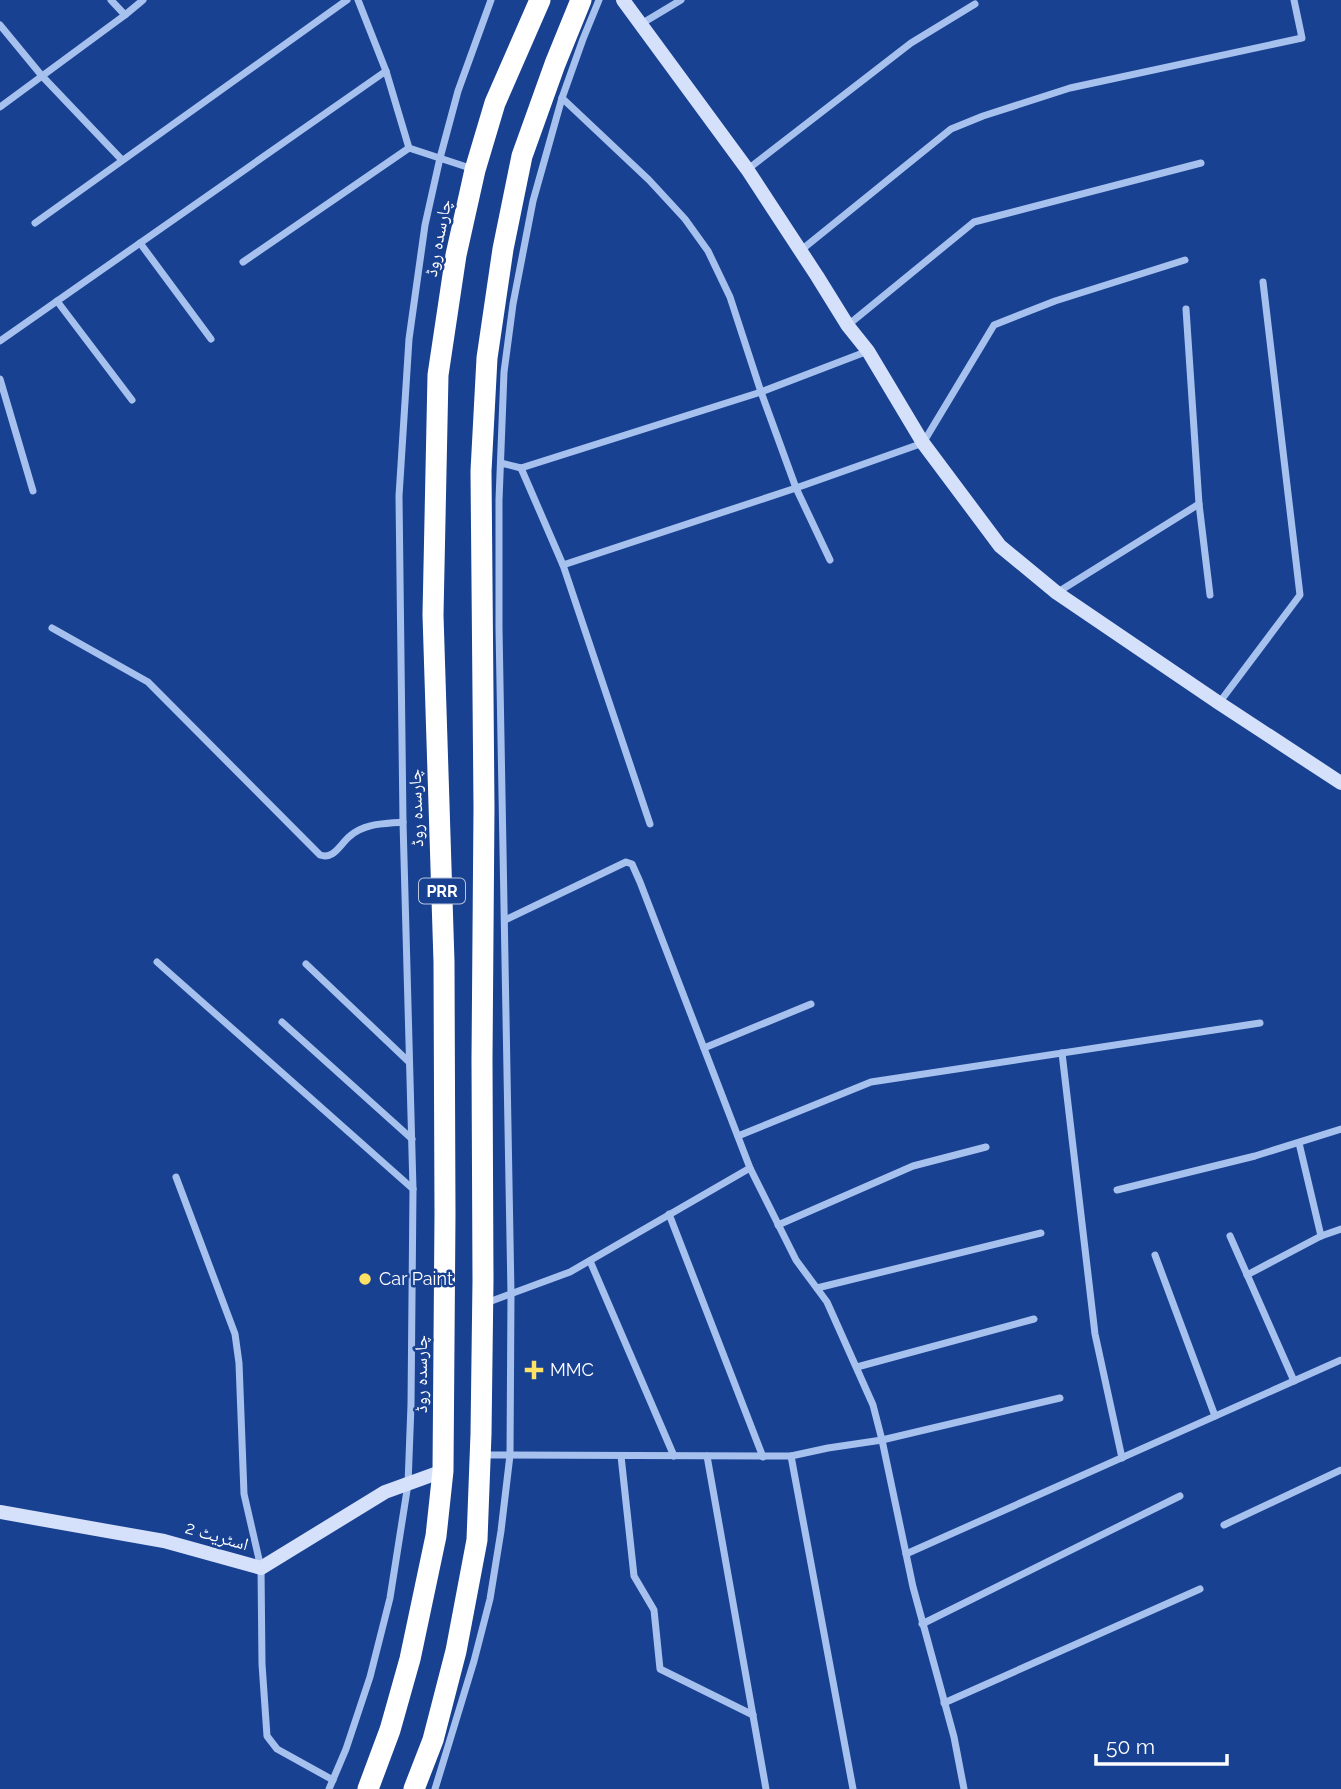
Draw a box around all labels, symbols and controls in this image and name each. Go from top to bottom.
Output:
street label: چارسدہ روڈ [420,198,456,278]
street label: چارسدہ روڈ [404,769,428,847]
road number: PRR [419,878,465,904]
place label: Car Paint [379,1268,453,1289]
marker: Car Paint [357,1271,373,1287]
street label: چارسدہ روڈ [410,1335,432,1413]
place label: MMC [550,1359,594,1380]
marker: MMC [524,1360,544,1380]
street label: اسٹریٹ 2 [183,1517,251,1555]
scale bar [1096,1722,1227,1766]
text: 50 m [1106,1734,1155,1759]

